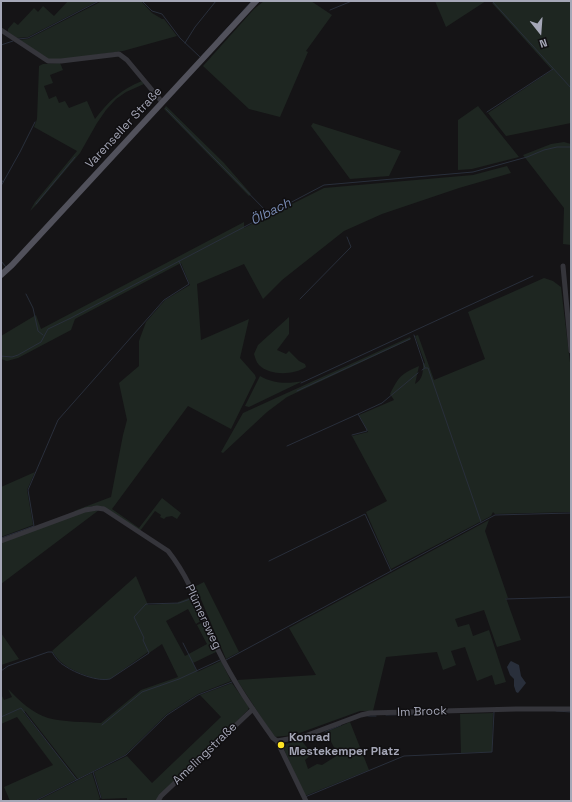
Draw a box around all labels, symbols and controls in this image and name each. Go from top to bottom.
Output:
north arrow [520,12,560,52]
text: N [538,36,549,51]
street label: Varenseller Straße [83,85,165,171]
water label: Ölbach [248,195,294,229]
street label: Plümersweg [182,582,224,652]
street label: Im Brock [397,704,447,720]
street label: Amelingstraße [170,720,240,788]
place label: Konrad Mestekemper Platz [289,731,399,759]
marker: Konrad Mestekemper Platz [276,740,286,750]

